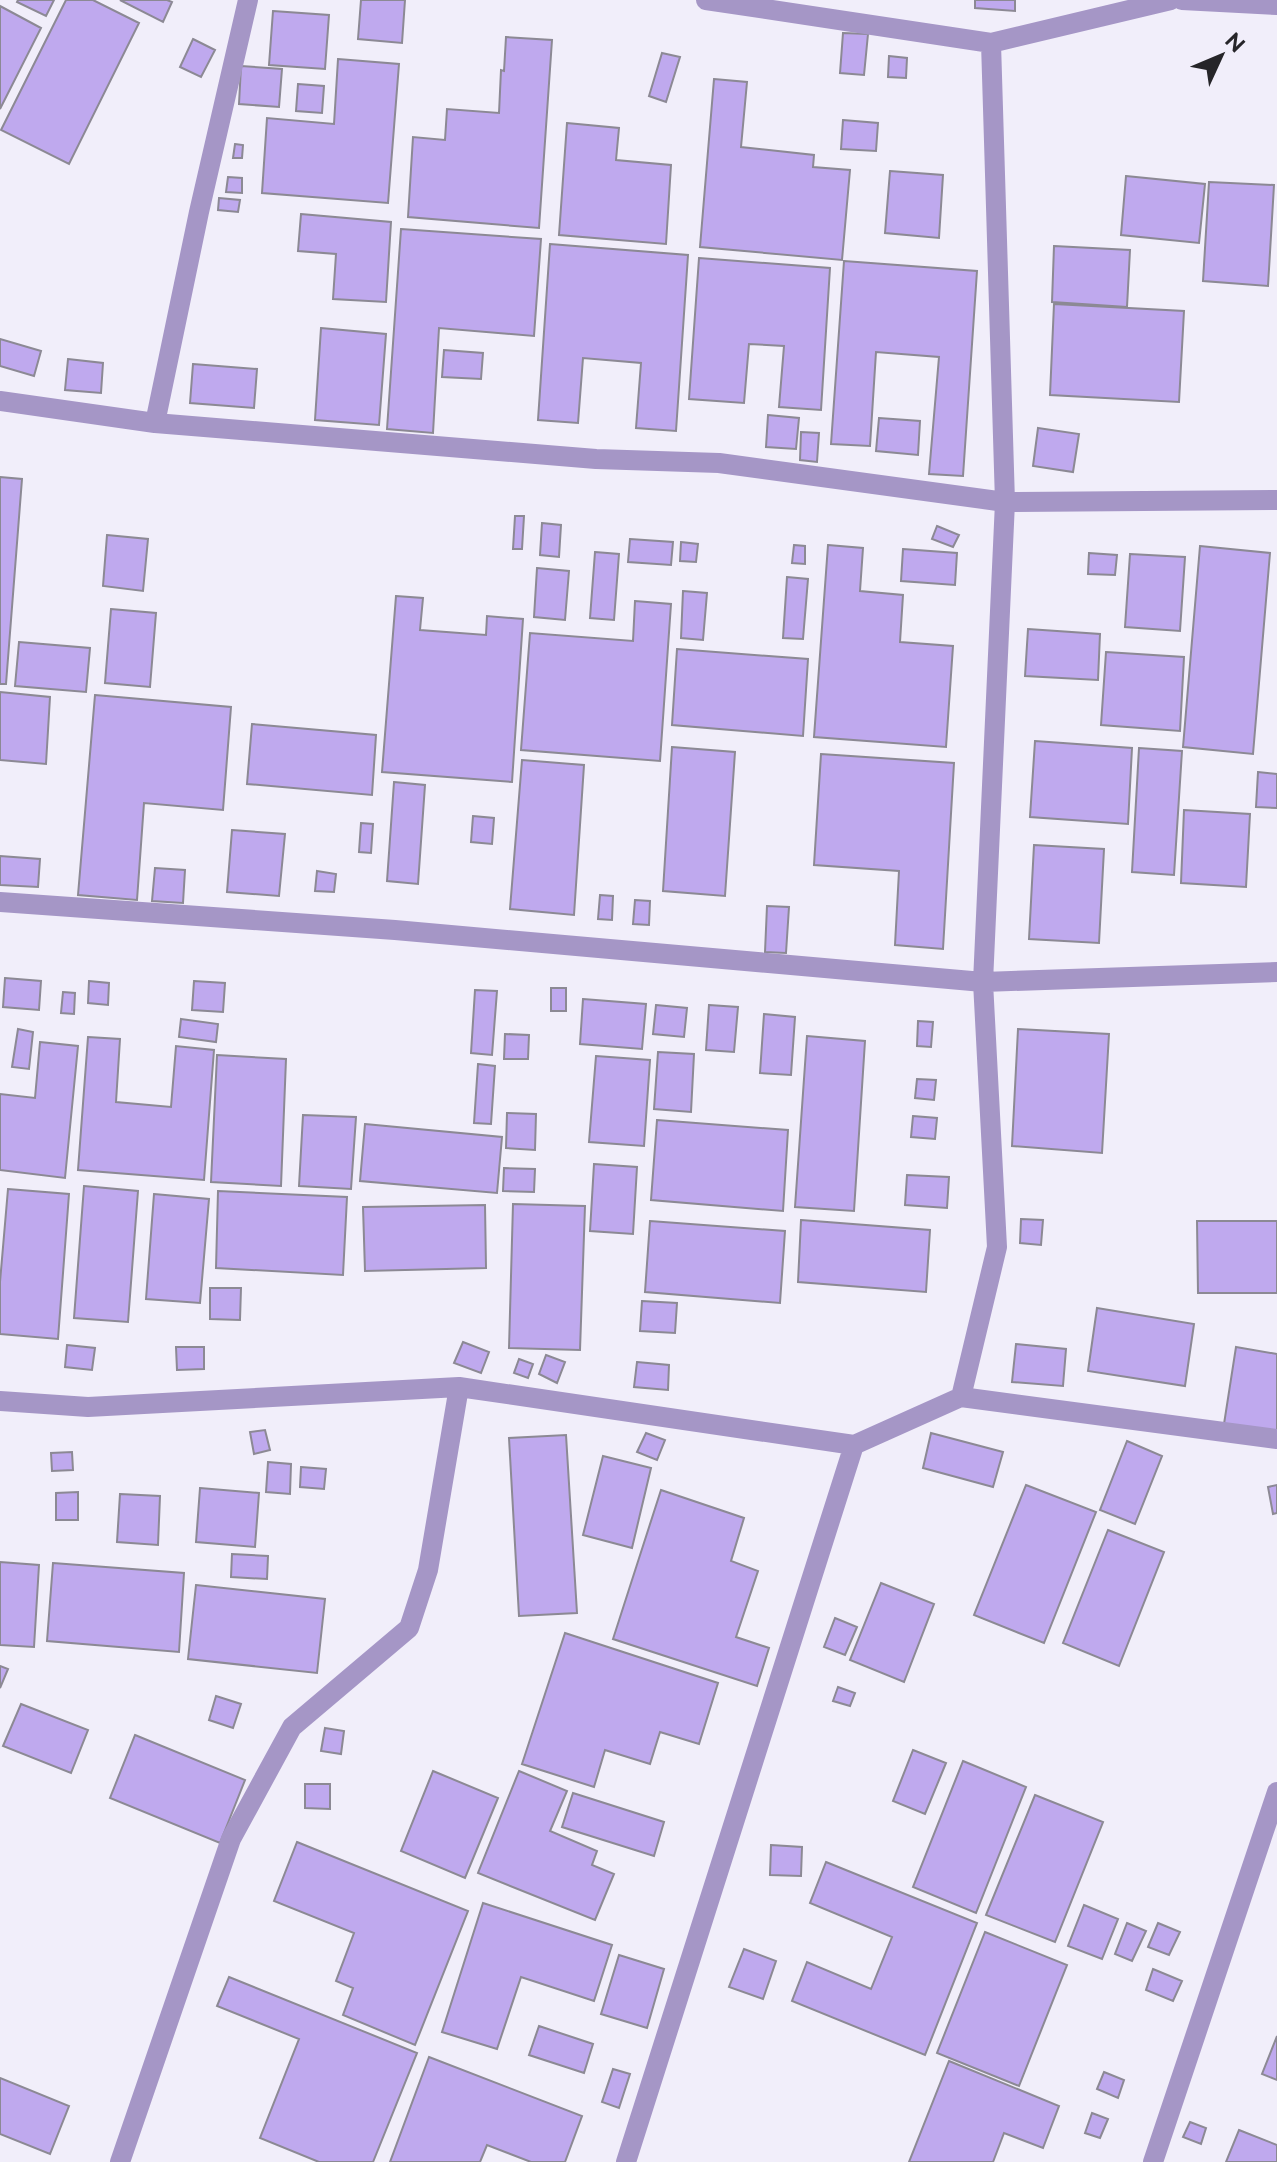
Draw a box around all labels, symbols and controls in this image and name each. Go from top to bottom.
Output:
north arrow [1181,16,1261,96]
text: N [1220,27,1251,57]

